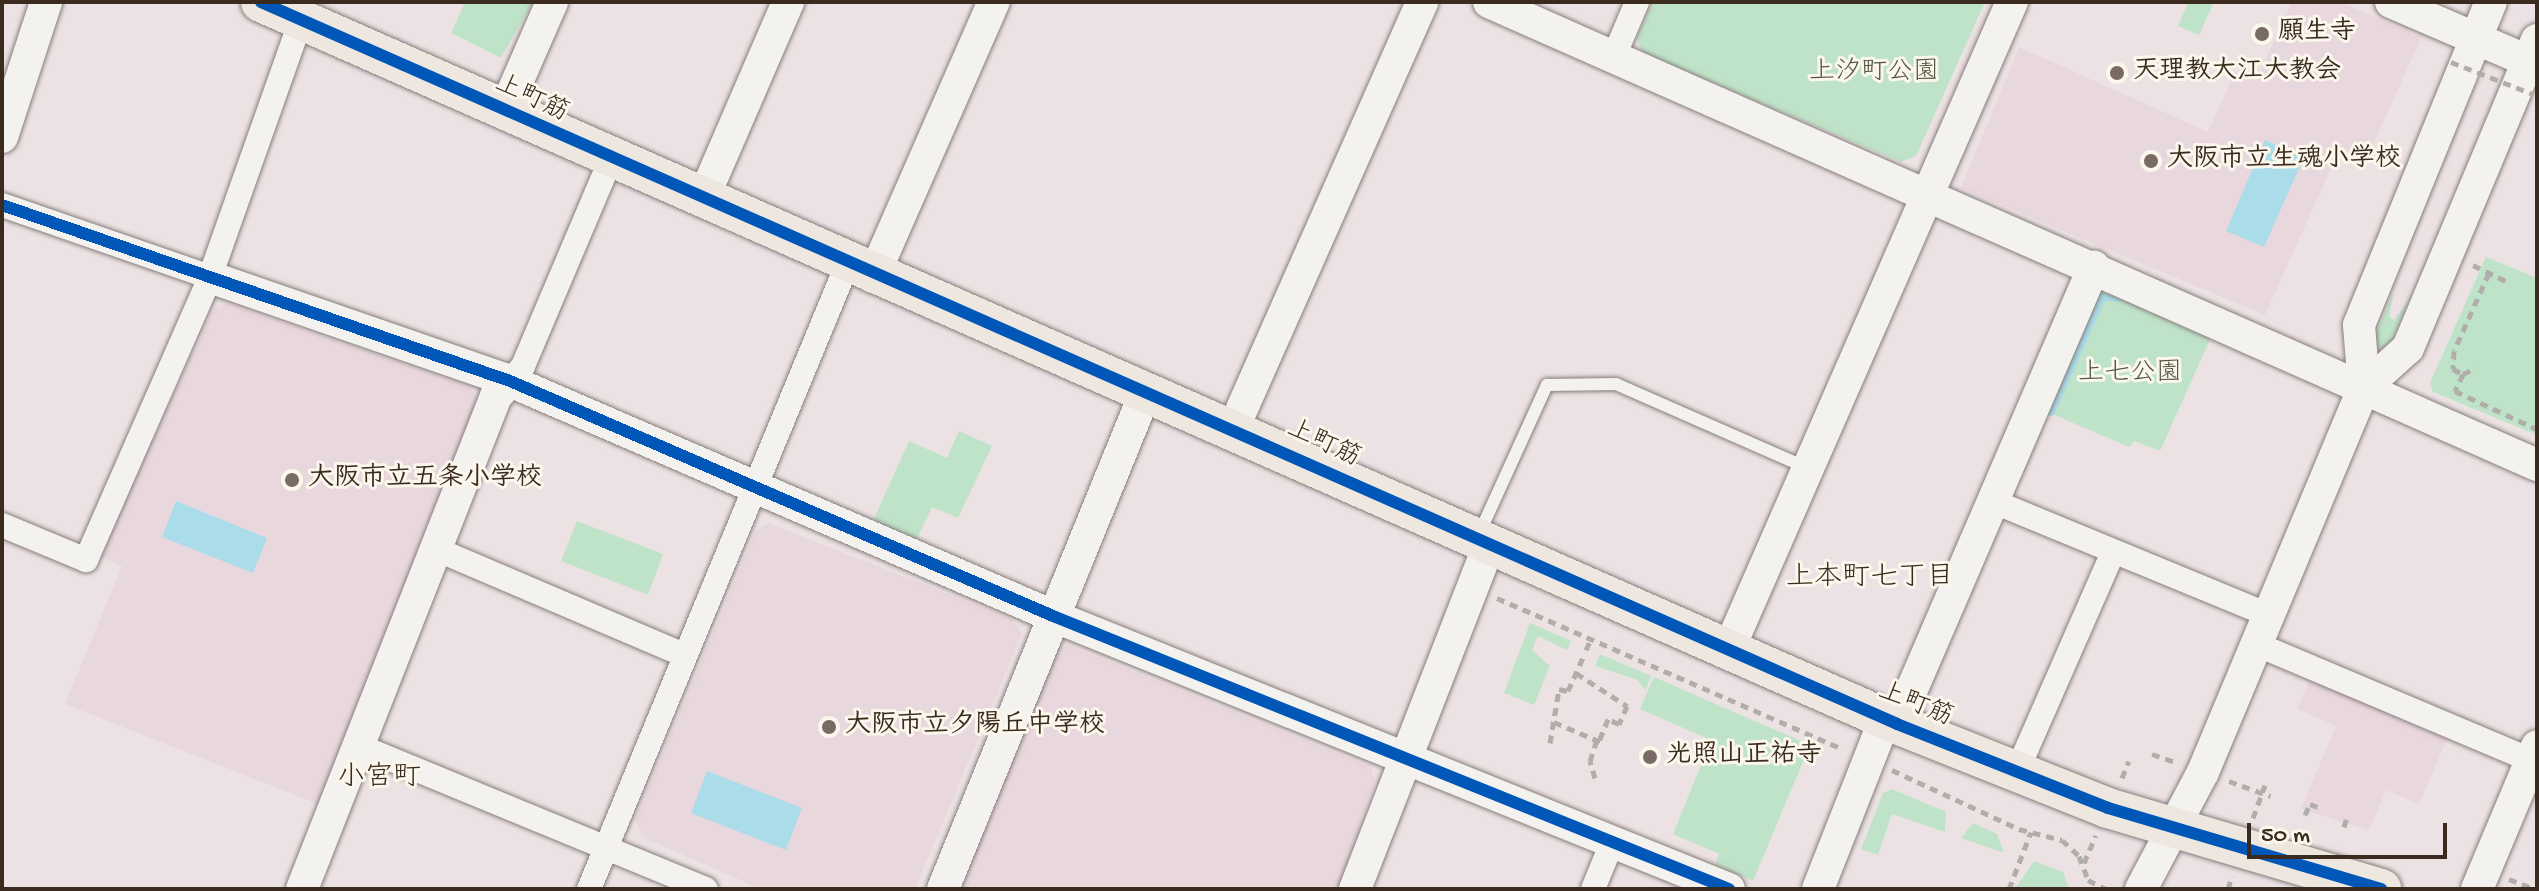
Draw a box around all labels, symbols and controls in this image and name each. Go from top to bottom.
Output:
place label: 願生寺 [2278,18,2356,50]
marker: 願生寺 [2253,25,2271,43]
place label: 天理教大江大教会 [2133,57,2341,89]
park label: 上汐町公園 [1809,58,1939,90]
marker: 天理教大江大教会 [2108,64,2126,82]
street label: 上町筋 [489,69,573,131]
place label: 大阪市立生魂小学校 [2167,145,2401,177]
marker: 大阪市立生魂小学校 [2142,152,2160,170]
park label: 上七公園 [2078,359,2182,391]
street label: 上町筋 [1281,414,1365,476]
place label: 大阪市立五条小学校 [308,464,542,496]
marker: 大阪市立五条小学校 [283,471,301,489]
district label: 上本町七丁目 [1786,562,1954,596]
street label: 上町筋 [1873,677,1957,735]
place label: 大阪市立夕陽丘中学校 [845,711,1105,743]
marker: 大阪市立夕陽丘中学校 [820,718,838,736]
place label: 光照山正祐寺 [1666,741,1822,773]
marker: 光照山正祐寺 [1641,748,1659,766]
district label: 小宮町 [337,762,421,796]
scale bar [2251,807,2451,857]
text: 50 m [2261,822,2310,851]

